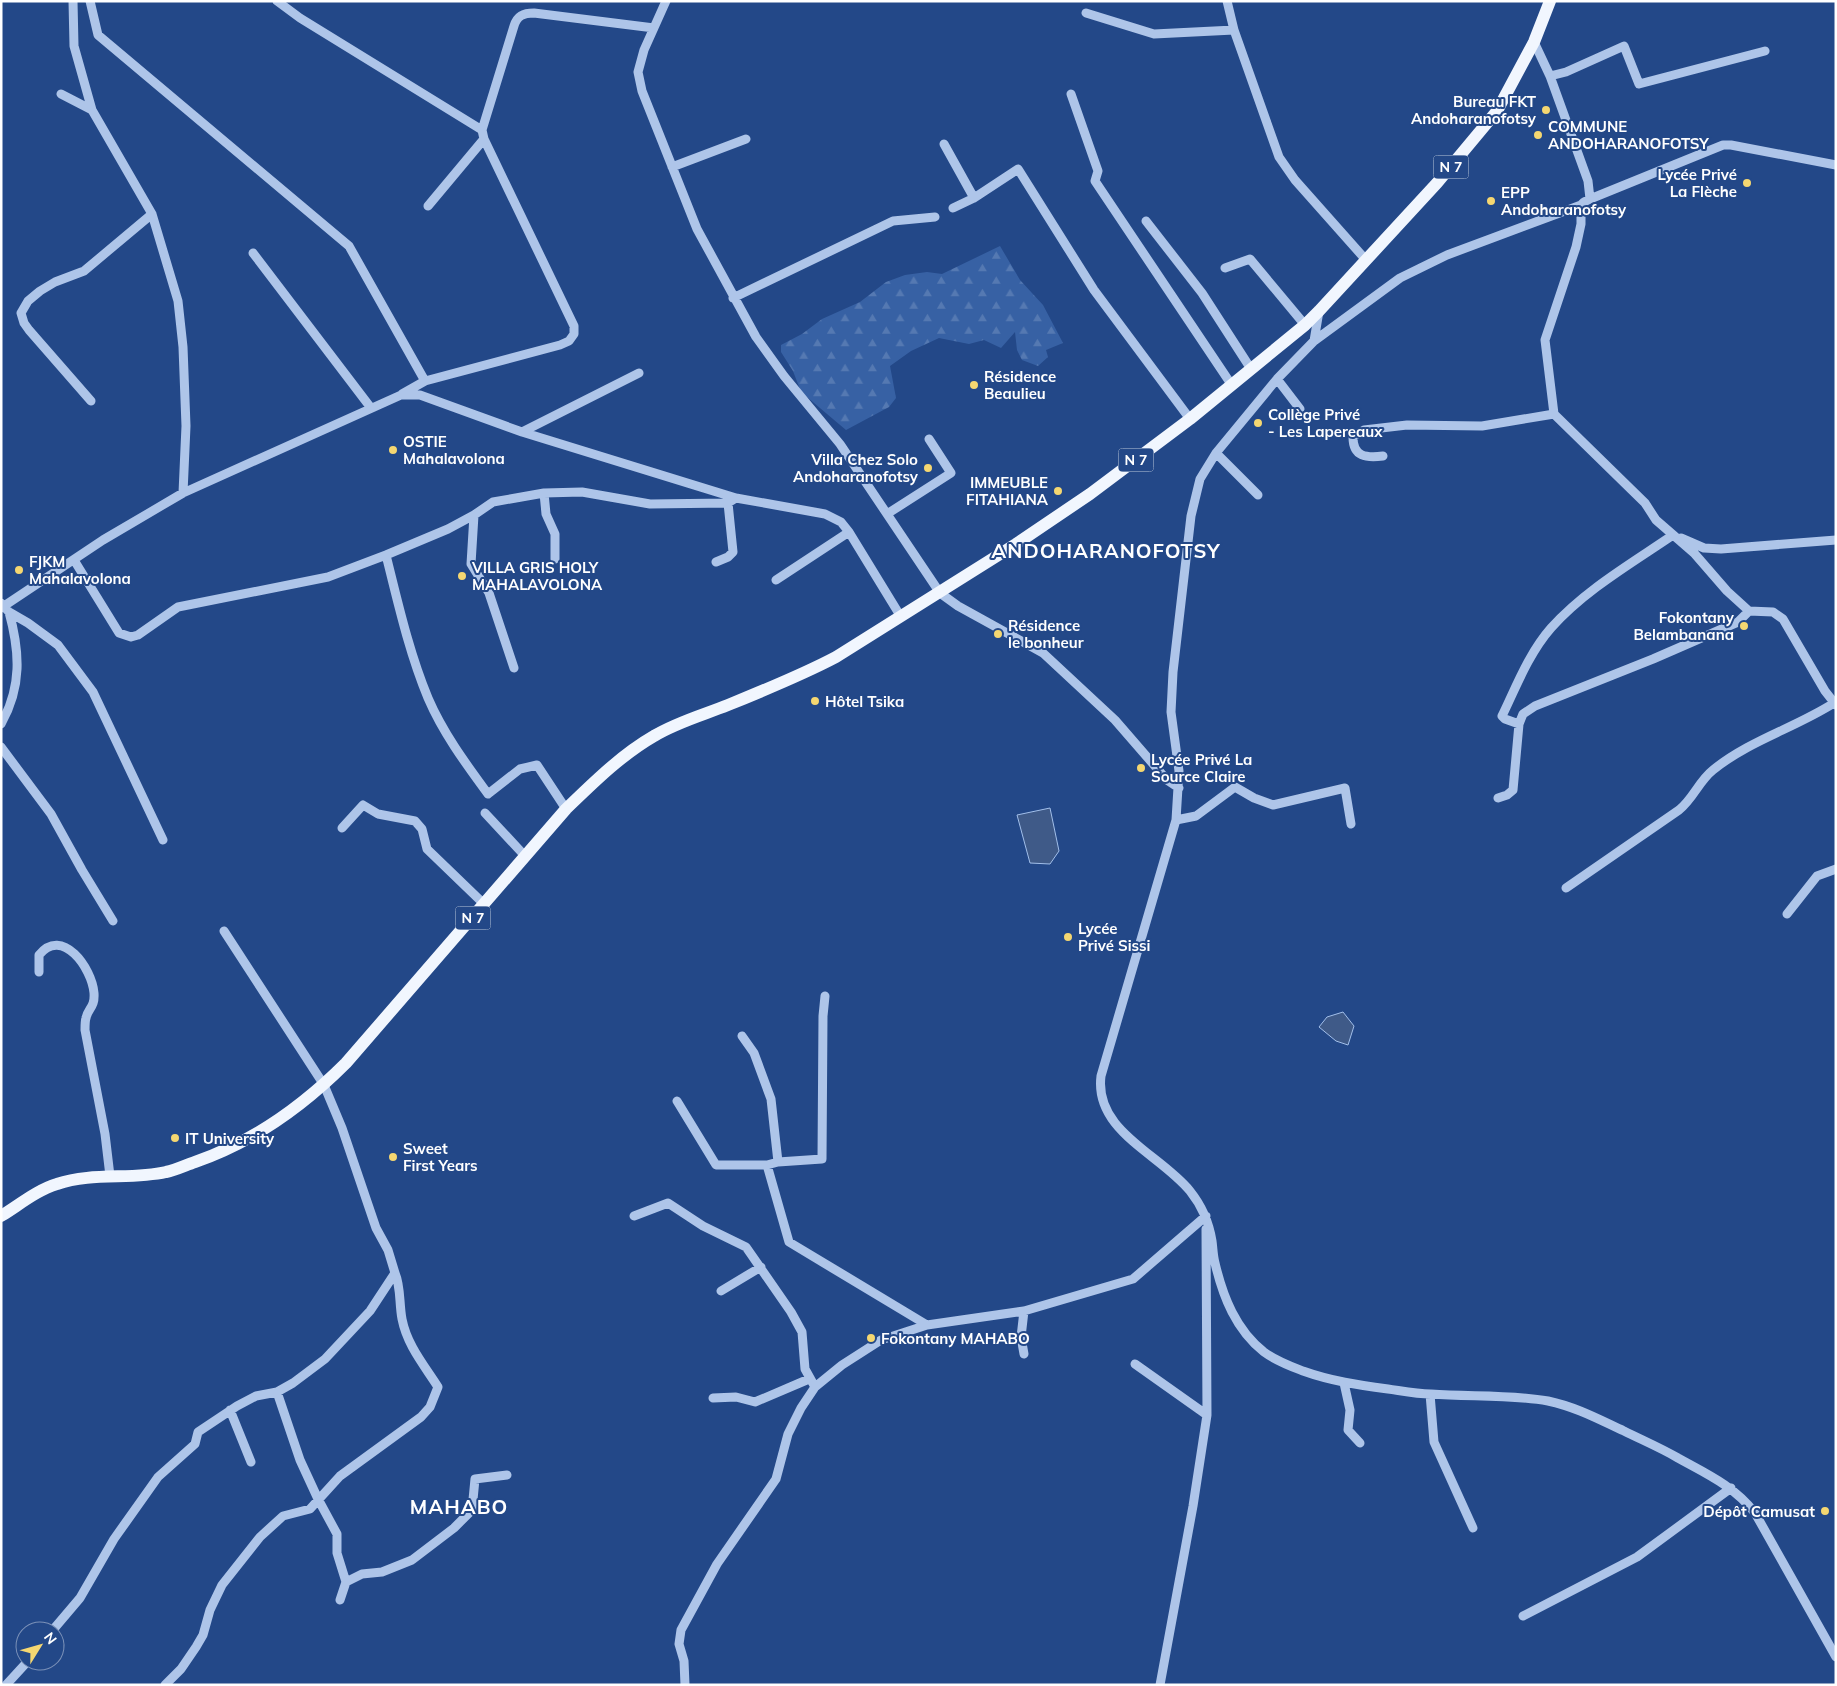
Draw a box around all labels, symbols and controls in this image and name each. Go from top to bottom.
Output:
place label: Bureau FKT Andoharanofotsy [1411,92,1537,128]
marker: Bureau FKT Andoharanofotsy [1540,104,1552,116]
place label: COMMUNE ANDOHARANOFOTSY [1548,117,1709,153]
marker: COMMUNE ANDOHARANOFOTSY [1532,129,1544,141]
road number: N 7 [1434,156,1468,178]
place label: Lycée Privé La Flèche [1657,165,1737,201]
marker: Lycée Privé La Flèche [1741,177,1753,189]
place label: EPP Andoharanofotsy [1501,183,1627,219]
marker: EPP Andoharanofotsy [1485,195,1497,207]
place label: Résidence Beaulieu [984,367,1056,403]
marker: Résidence Beaulieu [968,379,980,391]
place label: Collège Privé - Les Lapereaux [1268,405,1383,441]
marker: Collège Privé - Les Lapereaux [1252,417,1264,429]
place label: OSTIE Mahalavolona [403,432,505,468]
marker: OSTIE Mahalavolona [387,444,399,456]
road number: N 7 [1118,448,1154,472]
place label: Villa Chez Solo Andoharanofotsy [793,450,919,486]
marker: Villa Chez Solo Andoharanofotsy [922,462,934,474]
place label: IMMEUBLE FITAHIANA [966,473,1049,509]
marker: IMMEUBLE FITAHIANA [1052,485,1064,497]
district label: ANDOHARANOFOTSY [991,538,1221,563]
place label: FJKM Mahalavolona [29,552,131,588]
place label: VILLA GRIS HOLY MAHALAVOLONA [471,558,603,594]
marker: FJKM Mahalavolona [13,564,25,576]
marker: VILLA GRIS HOLY MAHALAVOLONA [456,570,468,582]
place label: Fokontany Belambanana [1633,608,1735,644]
place label: Résidence le bonheur [1008,616,1084,652]
marker: Fokontany Belambanana [1738,620,1750,632]
marker: Résidence le bonheur [992,628,1004,640]
place label: Hôtel Tsika [825,692,904,711]
marker: Hôtel Tsika [809,695,821,707]
place label: Lycée Privé La Source Claire [1151,750,1252,786]
marker: Lycée Privé La Source Claire [1135,762,1147,774]
road number: N 7 [456,906,490,930]
place label: Lycée Privé Sissi [1078,919,1151,955]
marker: Lycée Privé Sissi [1062,931,1074,943]
place label: IT University [185,1129,275,1148]
marker: IT University [169,1132,181,1144]
place label: Sweet First Years [403,1139,478,1175]
marker: Sweet First Years [387,1151,399,1163]
place label: Fokontany MAHABO [881,1329,1030,1348]
marker: Fokontany MAHABO [865,1332,877,1344]
district label: MAHABO [410,1494,508,1519]
place label: Dépôt Camusat [1703,1502,1815,1521]
marker: Dépôt Camusat [1819,1505,1831,1517]
north arrow [15,1621,65,1671]
text: N [40,1629,61,1648]

